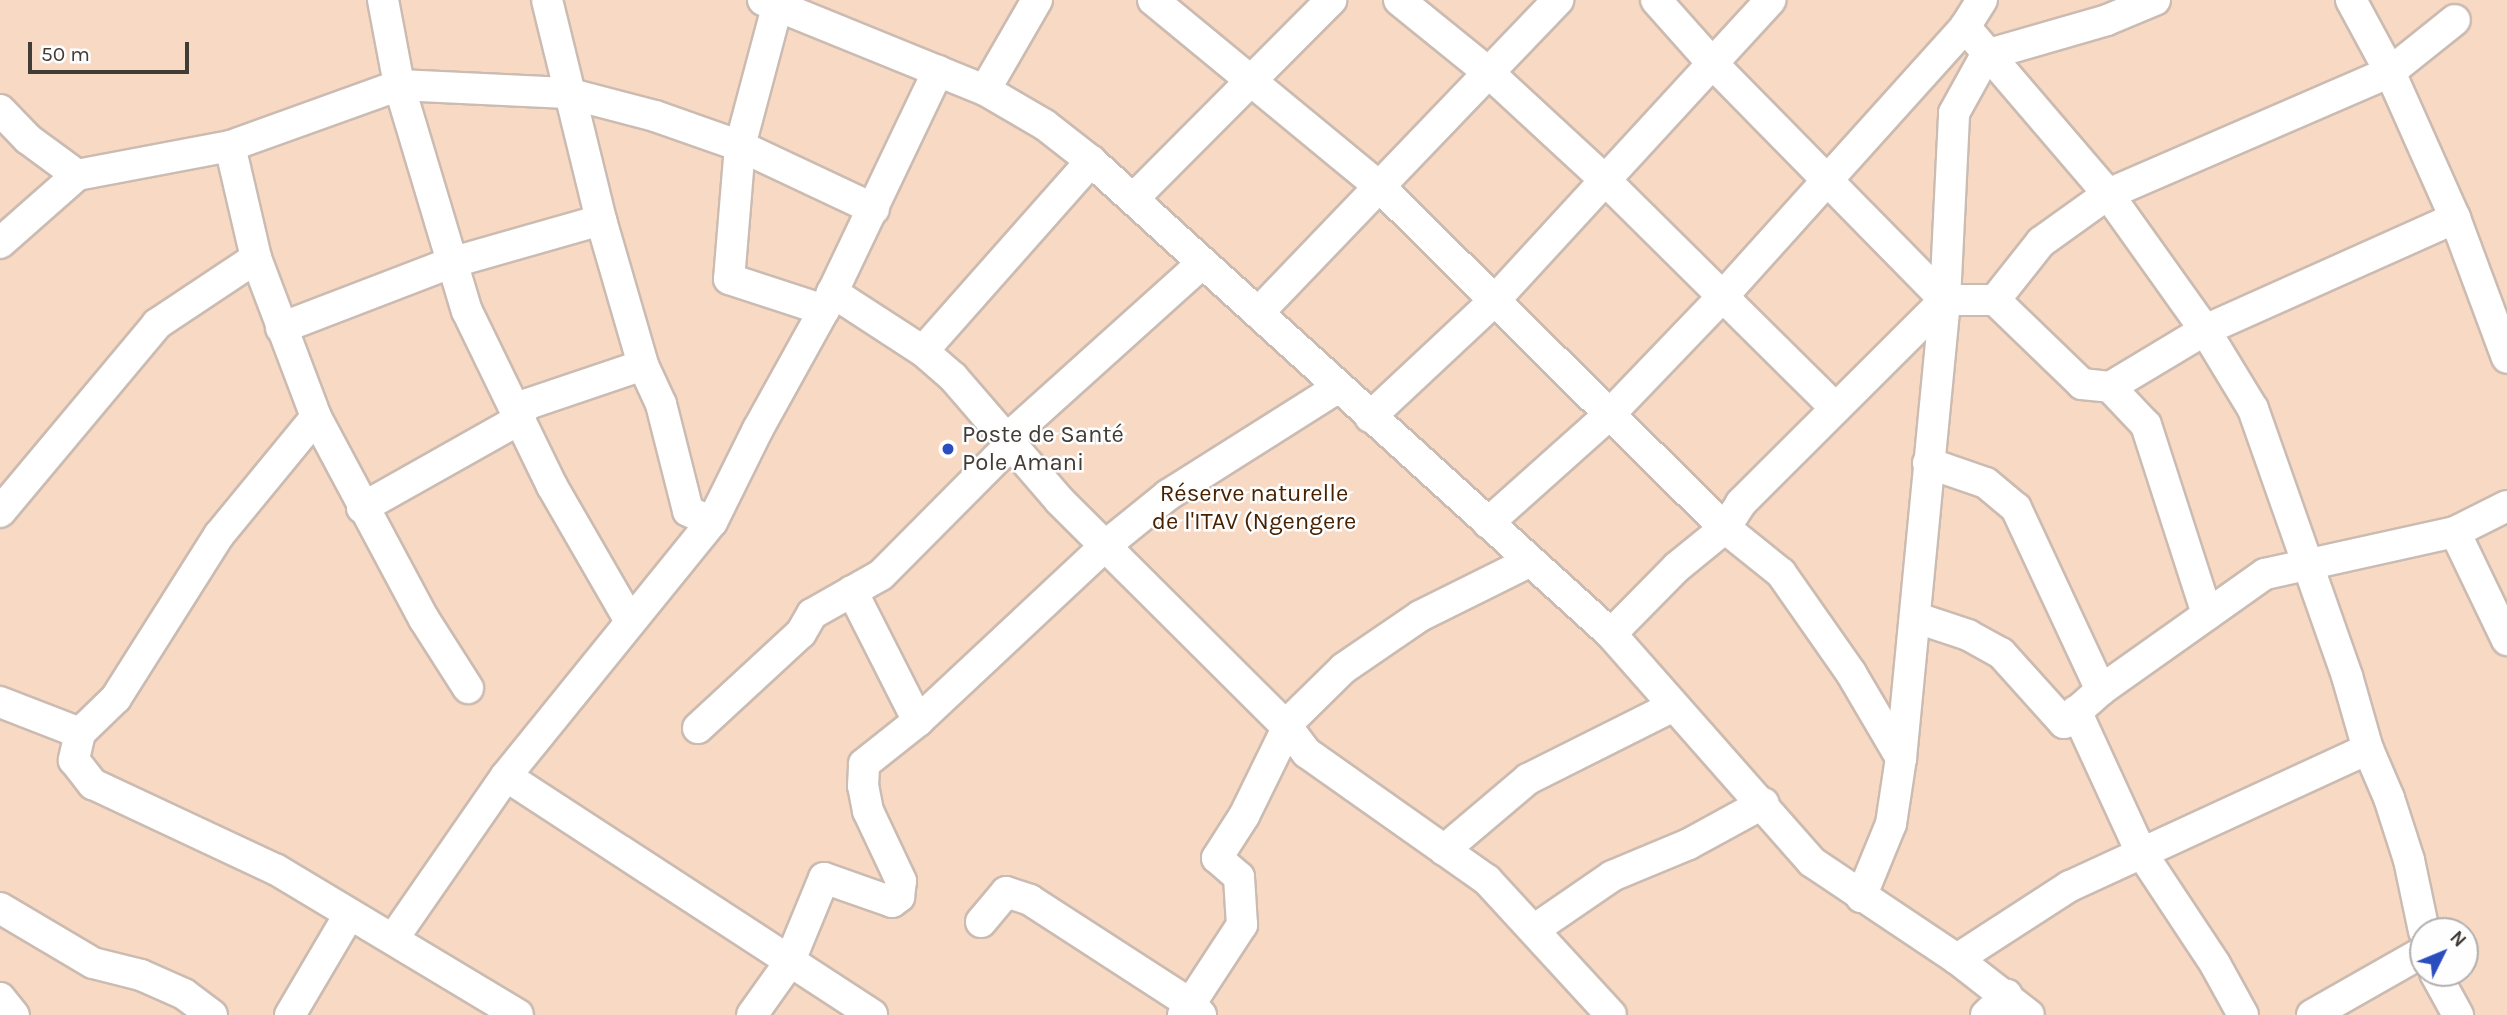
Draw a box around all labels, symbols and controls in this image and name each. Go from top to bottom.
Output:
scale bar [32,28,192,72]
text: 50 m [41,42,90,66]
place label: Poste de Santé Pole Amani [962,421,1124,477]
marker: Poste de Santé Pole Amani [940,441,956,457]
park label: Réserve naturelle de l'ITAV (Ngengere [1152,480,1356,536]
north arrow [2409,917,2479,987]
text: N [2445,927,2471,952]

